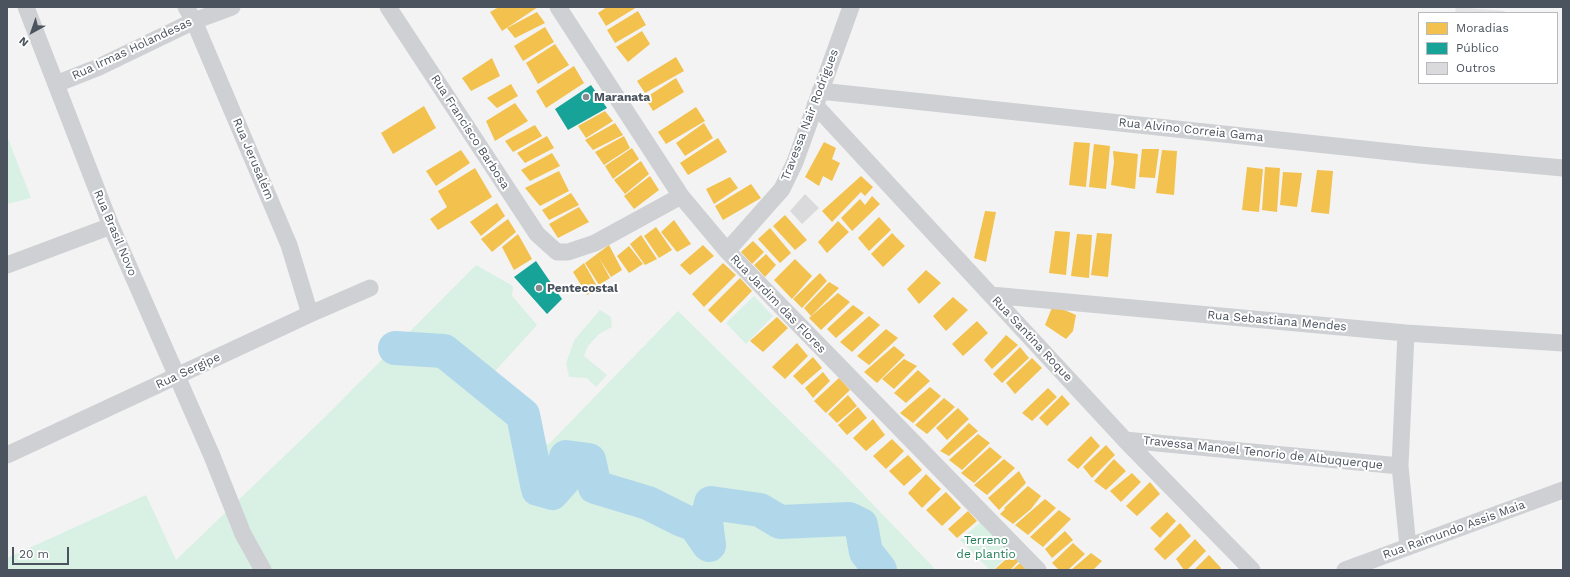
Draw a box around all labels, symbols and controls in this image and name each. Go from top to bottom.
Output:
north arrow [12,12,52,52]
legend [1418,12,1558,84]
street label: Rua Irmas Holandesas [70,15,194,83]
text: Moradias [1456,21,1509,35]
text: N [17,34,31,49]
text: Público [1456,41,1499,55]
street label: Travessa Nair Rodrigues [778,47,842,183]
text: Outros [1456,61,1496,75]
street label: Rua Francisco Barbosa [428,72,512,192]
place label: Maranata [594,90,650,104]
marker: Maranata [581,92,591,102]
street label: Rua Alvino Correia Gama [1118,115,1264,145]
street label: Rua Jerusalém [229,116,277,202]
street label: Rua Brasil Novo [90,188,140,278]
street label: Rua Jardim das Flores [727,252,829,356]
place label: Pentecostal [547,281,618,295]
marker: Pentecostal [534,283,544,293]
street label: Rua Santina Roque [989,293,1075,385]
street label: Rua Sebastiana Mendes [1207,308,1347,334]
street label: Rua Sergipe [154,350,222,392]
street label: Travessa Manoel Tenorio de Albuquerque [1142,433,1384,473]
street label: Rua Raimundo Assis Maia [1381,498,1527,562]
park label: Terreno de plantio [956,533,1016,561]
scale bar [14,539,71,565]
text: 20 m [19,547,49,561]

